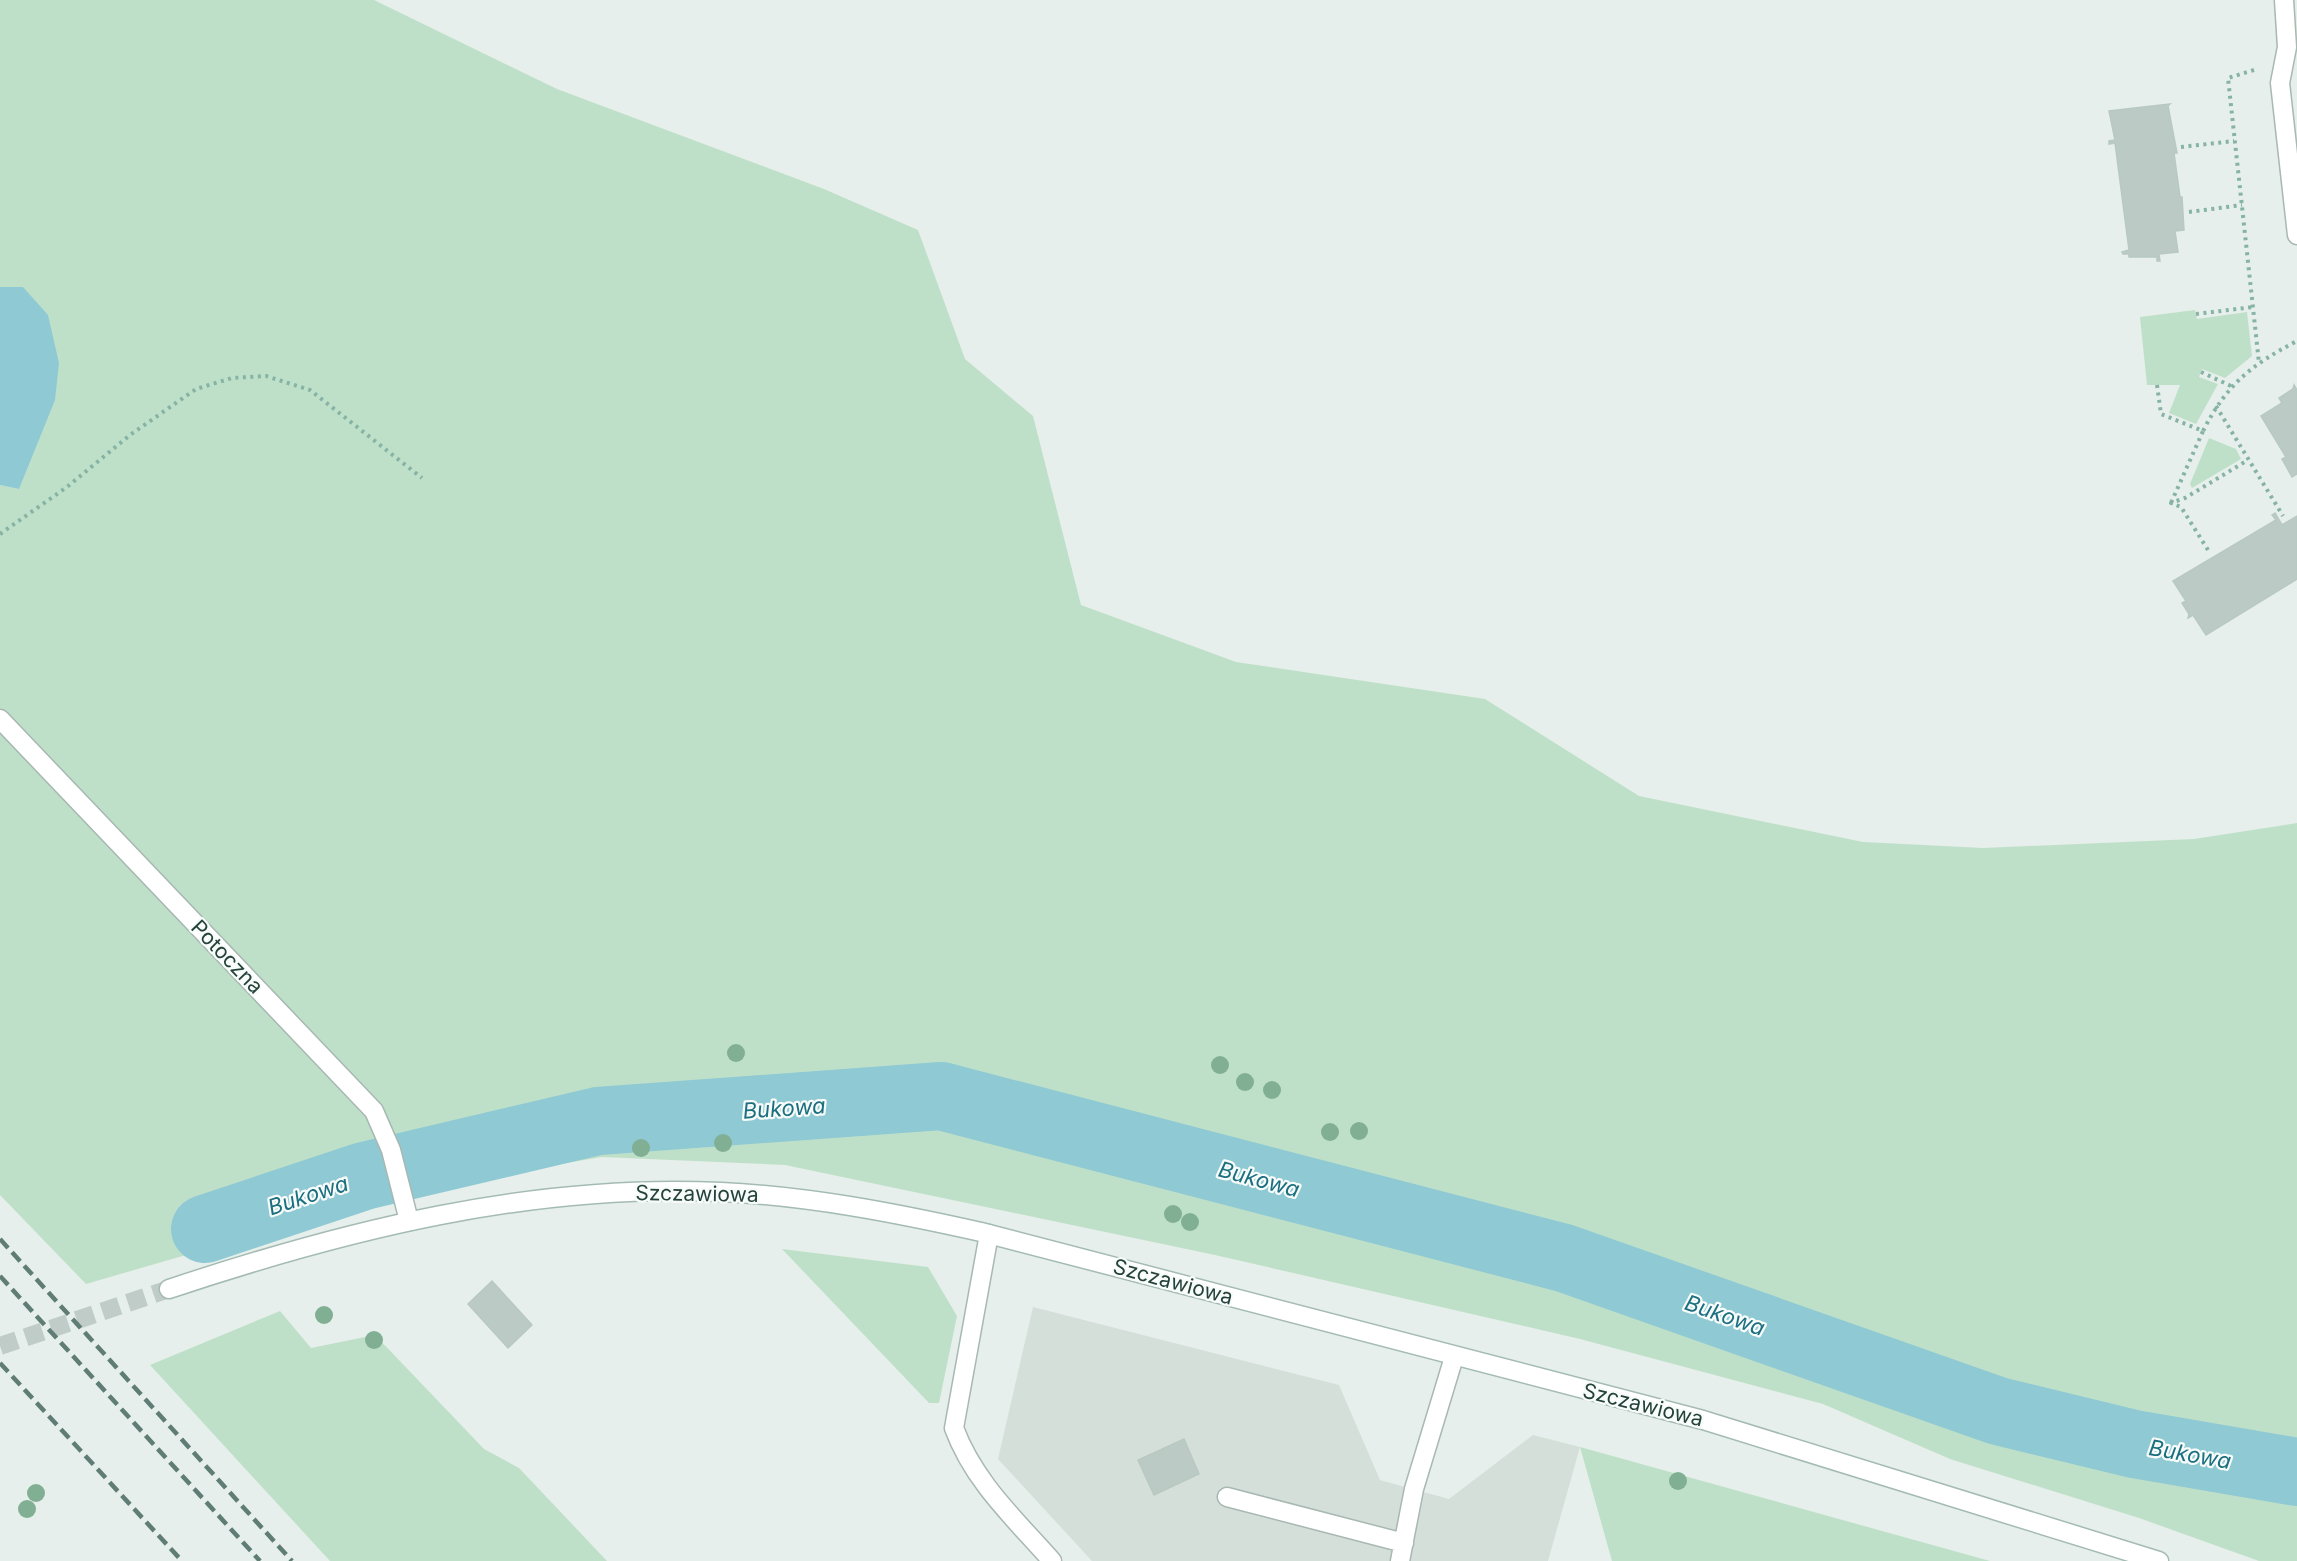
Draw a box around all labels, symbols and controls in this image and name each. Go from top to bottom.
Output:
street label: Potoczna [186,915,269,999]
water label: Bukowa [742,1092,826,1124]
water label: Bukowa [1216,1156,1302,1202]
water label: Bukowa [265,1170,351,1220]
street label: Szczawiowa [635,1180,759,1207]
street label: Szczawiowa [1110,1253,1236,1310]
water label: Bukowa [1682,1289,1768,1341]
street label: Szczawiowa [1580,1377,1706,1432]
water label: Bukowa [2147,1434,2233,1474]

